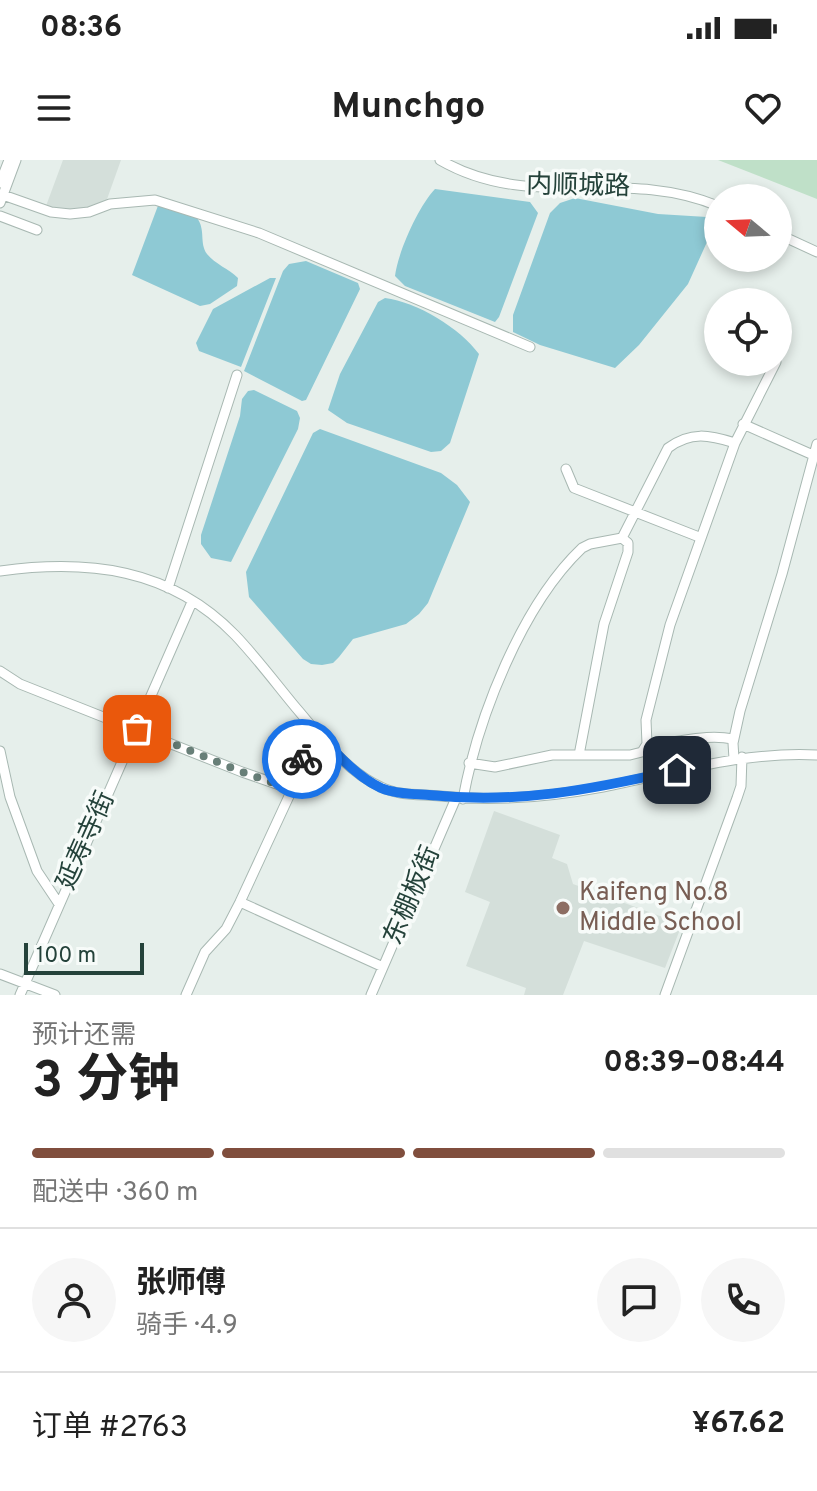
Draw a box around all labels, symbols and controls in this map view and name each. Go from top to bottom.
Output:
text: 08:36 [40,10,122,47]
text: Munchgo [332,85,485,131]
icon: menu [32,86,76,130]
icon: heart [741,86,785,130]
street label: 内顺城路 [526,170,630,204]
north arrow [704,184,792,272]
map controls [704,184,792,376]
button: locate [704,288,792,376]
pin [103,695,171,763]
icon: bag [115,707,159,751]
courier [262,719,342,799]
pin [643,736,711,804]
icon: bike [280,737,324,781]
icon: home [655,748,699,792]
street label: 延寿寺街 [51,787,123,895]
street label: 东棚板街 [377,842,449,950]
place label: Kaifeng No.8 Middle School [579,877,742,940]
marker: Kaifeng No.8 Middle School [554,899,572,917]
scale bar [24,939,144,975]
text: 100 m [36,943,96,970]
text: 预计还需 [32,1020,136,1053]
text: 08:39–08:44 [603,1045,785,1082]
text: 3 分钟 [32,1050,180,1116]
text: 配送中 · 360 m [32,1177,198,1210]
button: person [32,1258,116,1342]
button: chat [597,1258,681,1342]
button: phone [701,1258,785,1342]
text: 张师傅 [136,1266,226,1303]
text: 骑手 · 4.9 [136,1310,238,1343]
text: ¥67.62 [692,1406,785,1443]
text: 订单 #2763 [32,1410,188,1447]

